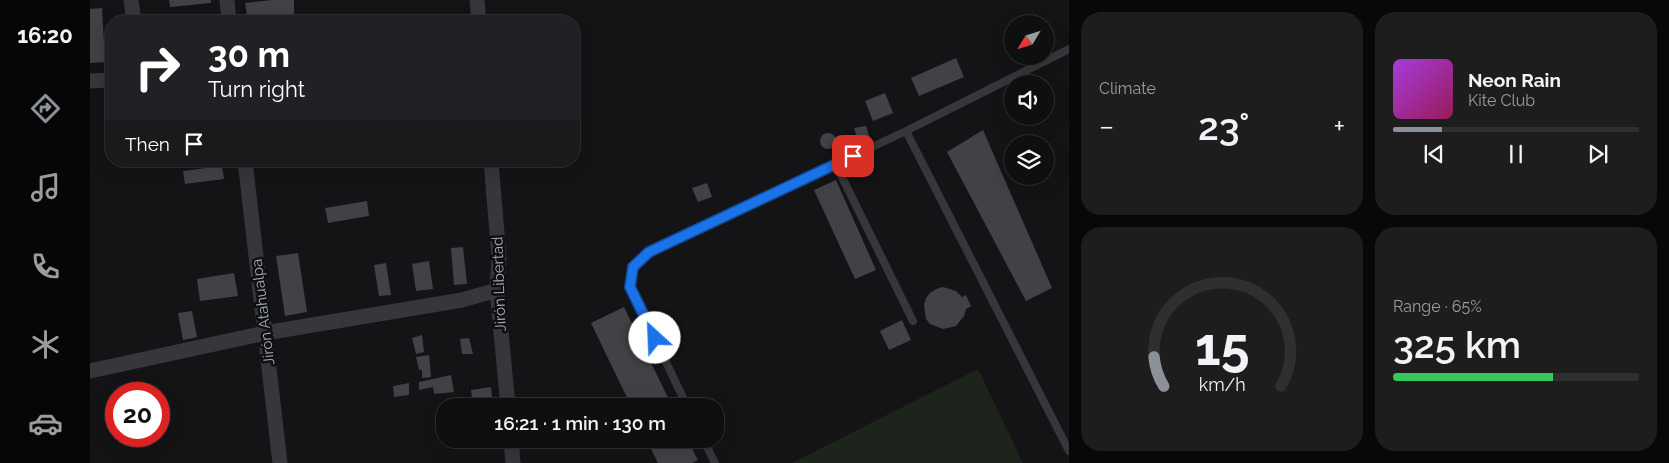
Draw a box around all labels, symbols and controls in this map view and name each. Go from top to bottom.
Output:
north arrow [1004,15,1054,65]
map controls [1004,15,1054,185]
text: 16:20 [17,22,73,48]
text: 30 m [208,34,290,75]
icon: right [125,35,190,100]
text: Neon Rain [1468,69,1561,91]
button: sound [1004,75,1054,125]
text: Turn right [208,76,305,102]
text: Climate [1099,79,1156,98]
icon: directions [28,91,63,126]
text: Kite Club [1468,91,1535,110]
text: 23° [1198,104,1250,149]
text: − [1099,110,1114,143]
text: + [1333,110,1345,143]
icon: arrive [180,130,208,158]
text: Then [125,133,170,155]
pin [832,135,874,177]
button: layers [1004,135,1054,185]
icon: previous [1420,140,1448,168]
icon: pause [1502,140,1530,168]
icon: next [1584,140,1612,168]
icon: arrive [839,142,867,170]
icon: music [28,170,63,205]
street label: Jirón Libertad [488,236,510,332]
icon: phone [28,249,63,284]
street label: Jirón Atahualpa [248,258,278,366]
text: Range · 65% [1393,297,1482,316]
position arrow [628,311,680,363]
text: 15 [1195,316,1249,377]
text: 325 km [1393,322,1521,367]
icon: climate [28,327,63,362]
text: km/h [1198,374,1246,395]
speed limit sign: 20 [105,382,170,447]
icon: car [28,406,63,441]
text: 16:21 · 1 min · 130 m [494,412,666,434]

